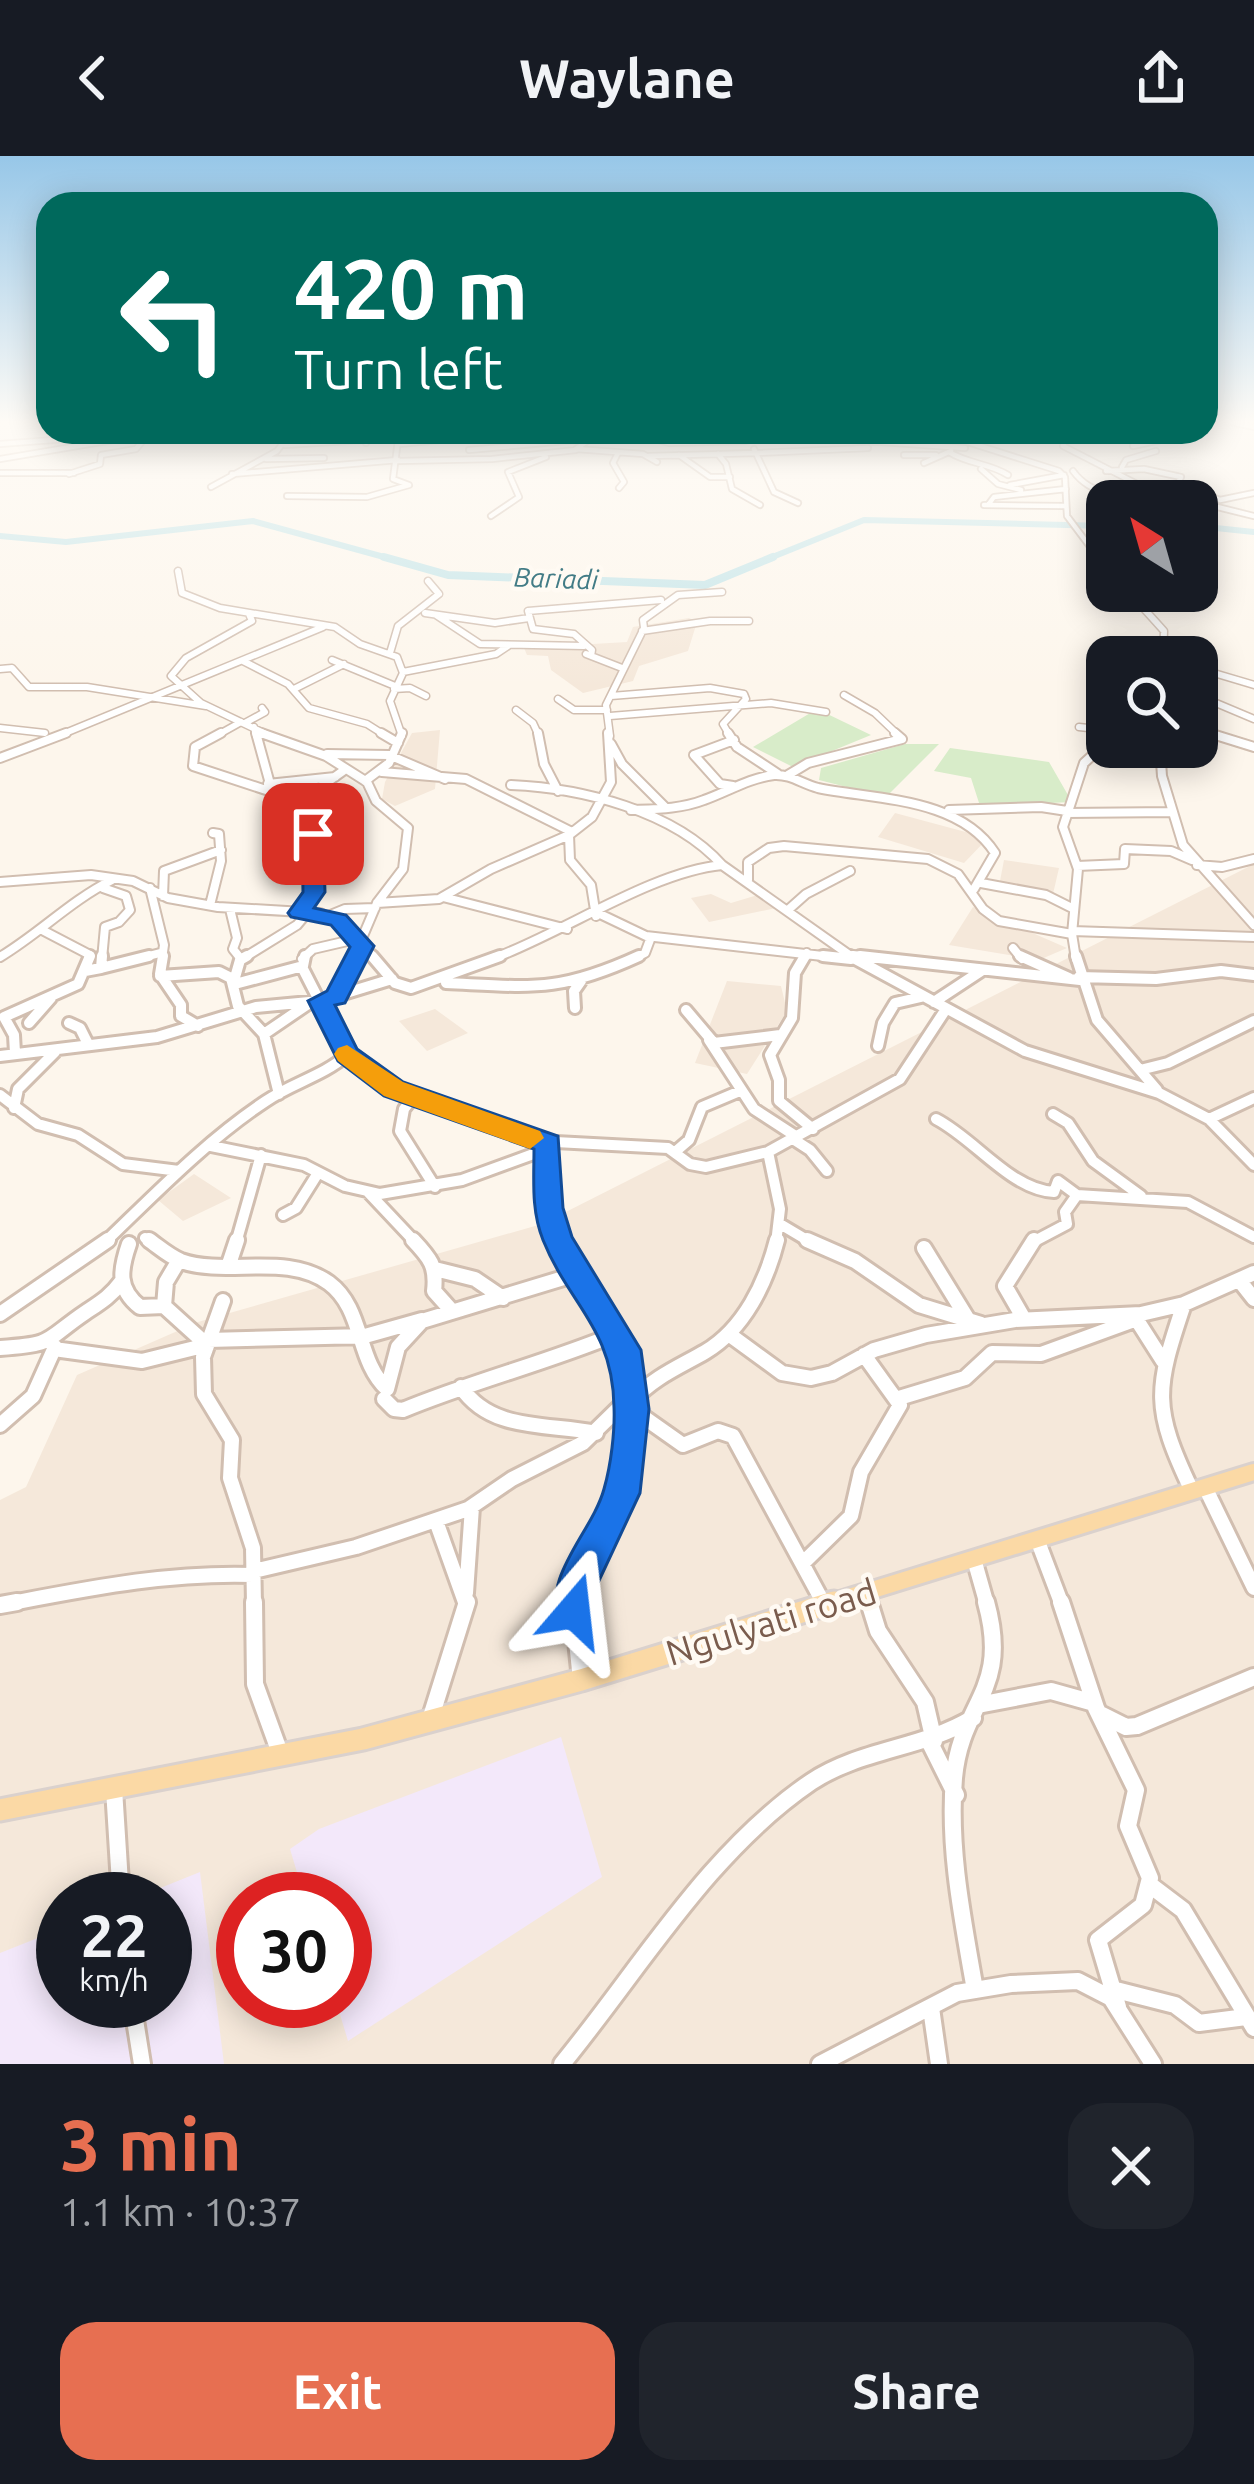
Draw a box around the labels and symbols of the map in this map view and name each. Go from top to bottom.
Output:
north arrow [1086,480,1218,612]
water label: Bariadi [513,562,600,595]
pin [262,783,364,885]
position arrow [511,1548,637,1674]
street label: Ngulyati road [661,1570,881,1673]
speed limit sign: 30 [216,1872,372,2028]

